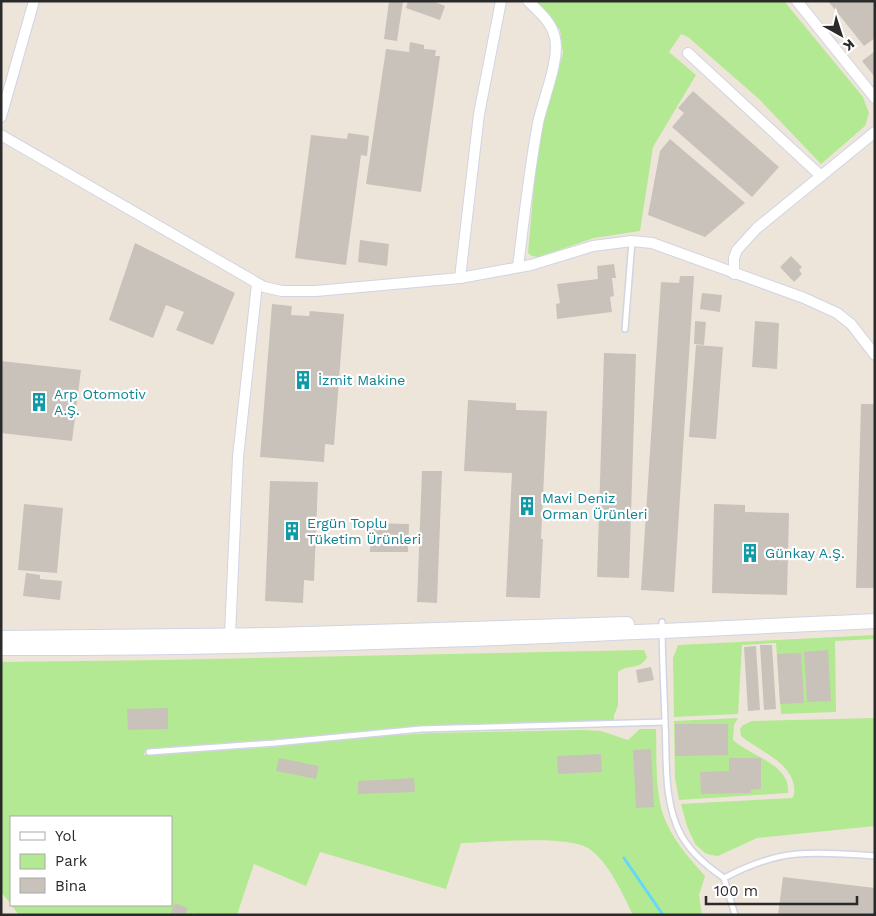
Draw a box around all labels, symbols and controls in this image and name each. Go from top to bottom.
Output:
north arrow [816,10,866,60]
text: K [840,36,858,55]
building icon: İzmit Makine [292,369,314,391]
place label: İzmit Makine [318,372,405,388]
place label: Arp Otomotiv A.Ş. [54,386,146,418]
building icon: Arp Otomotiv A.Ş. [28,391,50,413]
place label: Mavi Deniz Orman Ürünleri [542,490,647,522]
building icon: Mavi Deniz Orman Ürünleri [516,495,538,517]
place label: Ergün Toplu Tüketim Ürünleri [307,515,421,547]
building icon: Ergün Toplu Tüketim Ürünleri [281,520,303,542]
building icon: Günkay A.Ş. [739,542,761,564]
place label: Günkay A.Ş. [765,545,845,561]
legend [10,816,172,906]
text: Yol [55,827,77,845]
text: Park [55,852,88,870]
scale bar [706,874,857,906]
text: Bina [55,877,87,895]
text: 100 m [714,882,758,900]

